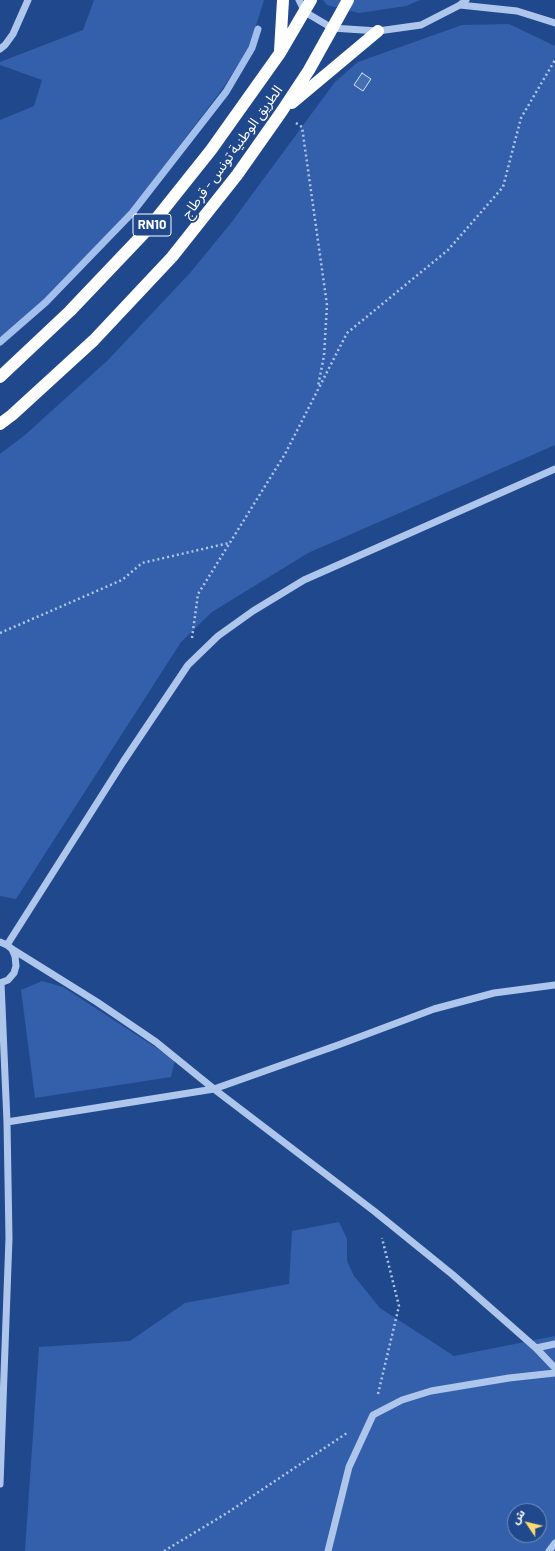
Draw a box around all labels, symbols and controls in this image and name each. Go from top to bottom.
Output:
street label: الطريق الوطنية تونس - قرطاج [178,82,286,222]
road number: RN10 [133,214,171,236]
north arrow [507,1503,547,1543]
text: ش [508,1507,527,1526]

